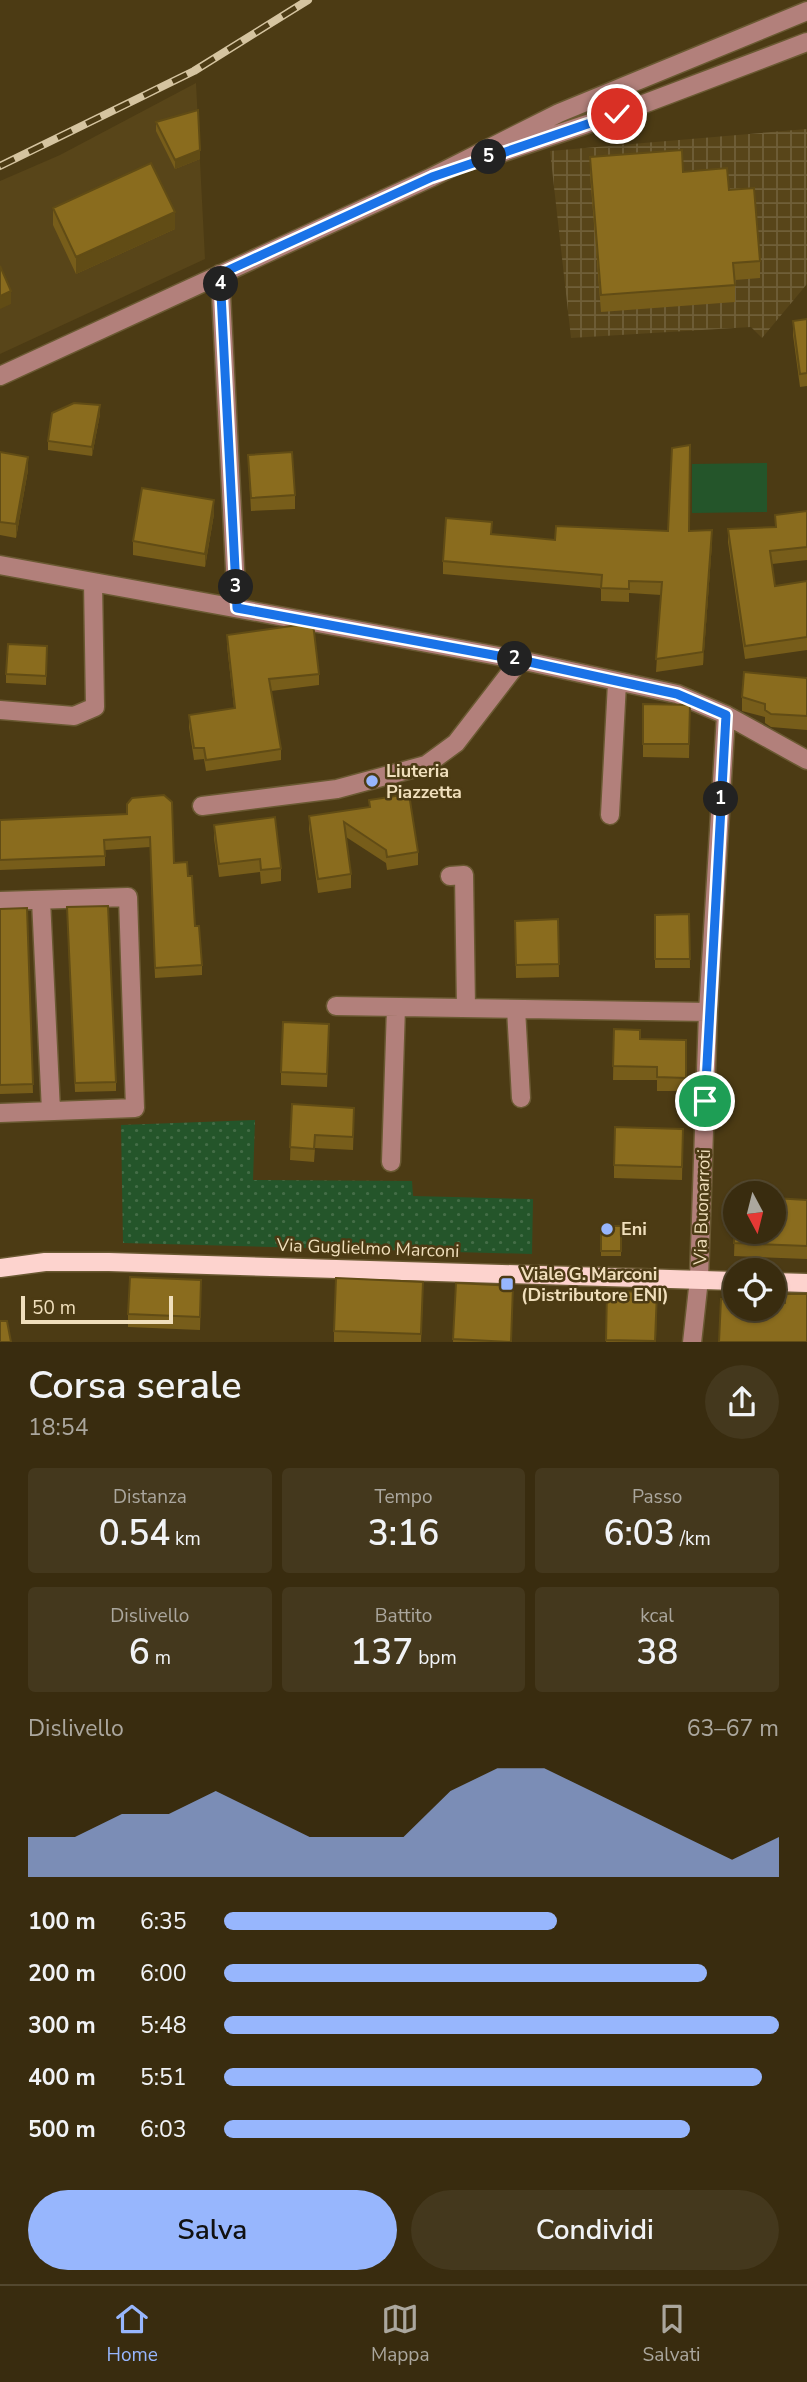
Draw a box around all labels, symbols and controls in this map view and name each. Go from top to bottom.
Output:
pin [587,84,647,144]
icon: check [598,95,636,133]
pin: 5 [472,140,506,174]
text: 5 [483,143,494,169]
pin: 4 [204,266,238,302]
text: 4 [215,270,226,296]
pin: 3 [218,570,254,604]
text: 3 [230,573,241,599]
pin: 2 [498,642,532,676]
text: 2 [509,645,520,671]
place label: Liuteria Piazzetta [386,759,462,804]
marker: Liuteria Piazzetta [364,773,380,789]
pin: 1 [704,782,738,816]
text: 1 [715,785,726,811]
pin [675,1071,735,1131]
icon: arrive [686,1082,724,1120]
street label: Via Buonarroti [688,1149,716,1266]
north arrow [723,1181,786,1244]
map controls [723,1181,786,1321]
place label: Eni [621,1217,647,1241]
marker: Eni [599,1221,615,1237]
street label: Via Guglielmo Marconi [275,1233,460,1263]
button: locate [723,1258,786,1321]
place label: Viale G. Marconi (Distributore ENI) [520,1262,669,1307]
marker: Viale G. Marconi (Distributore ENI) [499,1276,515,1292]
scale bar [21,1294,173,1325]
text: 50 m [32,1295,76,1321]
text: Corsa serale [28,1360,242,1411]
button: share [705,1365,779,1439]
text: 18:54 [28,1412,88,1443]
text: Distanza [113,1484,187,1510]
text: Tempo [374,1484,432,1510]
text: Passo [632,1484,682,1510]
text: 0.54 [99,1510,170,1557]
text: 3:16 [368,1510,439,1557]
text: 6:03 [604,1510,675,1557]
text: km [170,1526,201,1552]
text: /km [675,1526,711,1552]
text: Dislivello [110,1603,189,1629]
text: Battito [375,1603,432,1629]
text: kcal [640,1603,674,1629]
text: 6 [129,1629,150,1676]
text: 137 [350,1629,413,1676]
text: 38 [636,1629,678,1676]
text: m [150,1645,171,1671]
text: bpm [413,1645,457,1671]
text: Dislivello [28,1713,124,1744]
text: 63–67 m [687,1713,779,1744]
text: 100 m [28,1906,96,1937]
text: 6:35 [140,1906,187,1937]
text: 200 m [28,1958,96,1989]
text: 6:00 [140,1958,187,1989]
text: 300 m [28,2010,96,2041]
text: 5:48 [140,2010,187,2041]
text: 400 m [28,2062,96,2093]
text: 5:51 [140,2062,187,2093]
text: 500 m [28,2114,96,2145]
text: 6:03 [140,2114,187,2145]
button: Salva [28,2190,397,2270]
button: Condividi [411,2190,779,2270]
tab: Home [107,2300,158,2368]
tab: Mappa [371,2300,430,2368]
tab: Salvati [643,2300,700,2368]

